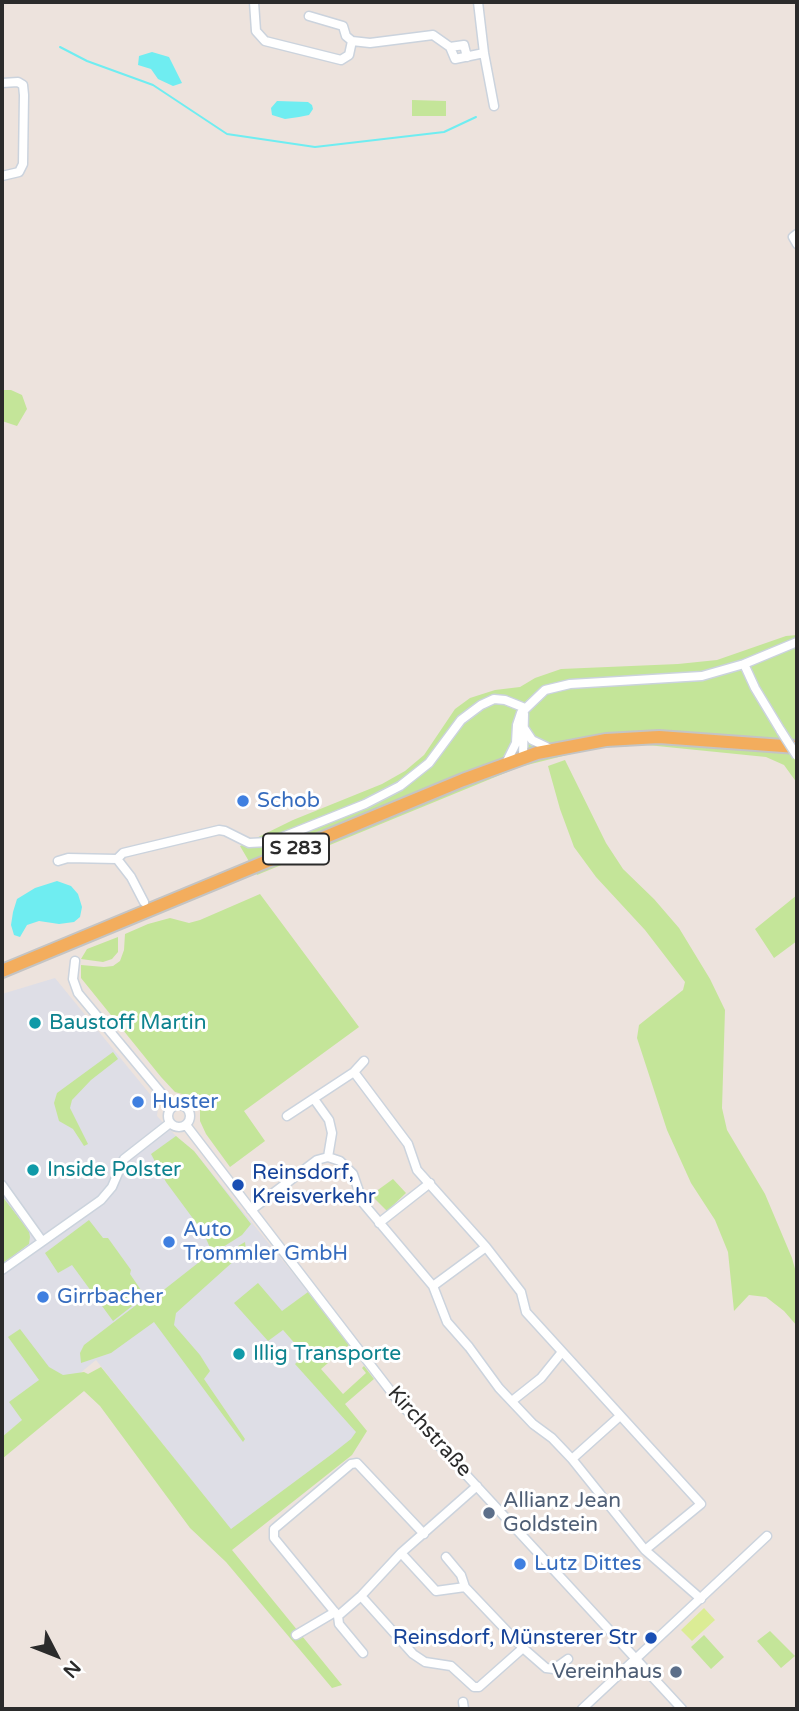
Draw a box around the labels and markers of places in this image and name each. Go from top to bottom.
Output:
place label: Schob [257,788,320,814]
marker: Schob [235,793,251,809]
place label: Baustoff Martin [49,1010,206,1036]
marker: Baustoff Martin [27,1015,43,1031]
place label: Huster [152,1089,218,1115]
marker: Huster [130,1094,146,1110]
place label: Inside Polster [47,1157,181,1183]
place label: Reinsdorf, Kreisverkehr [252,1160,376,1210]
marker: Inside Polster [25,1162,41,1178]
marker: Reinsdorf, Kreisverkehr [230,1177,246,1193]
place label: Auto Trommler GmbH [183,1217,348,1267]
marker: Auto Trommler GmbH [161,1234,177,1250]
place label: Girrbacher [57,1284,163,1310]
marker: Girrbacher [35,1289,51,1305]
place label: Illig Transporte [253,1341,401,1367]
marker: Illig Transporte [231,1346,247,1362]
place label: Allianz Jean Goldstein [503,1488,621,1538]
marker: Allianz Jean Goldstein [481,1505,497,1521]
place label: Lutz Dittes [534,1551,641,1577]
marker: Lutz Dittes [512,1556,528,1572]
place label: Reinsdorf, Münsterer Str [393,1625,637,1651]
marker: Reinsdorf, Münsterer Str [643,1630,659,1646]
place label: Vereinhaus [552,1659,662,1685]
marker: Vereinhaus [668,1664,684,1680]

